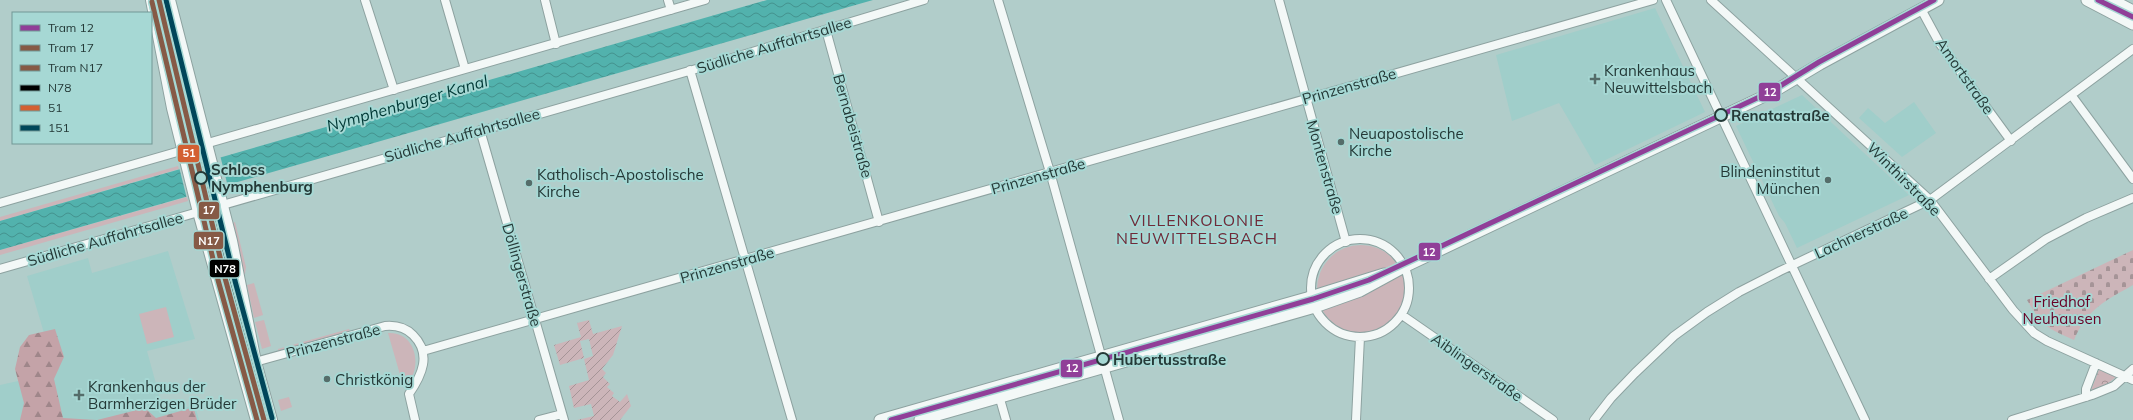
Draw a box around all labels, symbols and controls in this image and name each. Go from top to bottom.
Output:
legend [12,12,152,144]
street label: Südliche Auffahrtsallee [694,12,854,78]
text: Tram 12 [48,20,94,35]
street label: Amortstraße [1932,34,1998,118]
text: Tram 17 [48,40,94,55]
text: Tram N17 [48,60,103,75]
place label: Krankenhaus Neuwittelsbach [1604,61,1712,97]
street label: Prinzenstraße [1300,64,1398,108]
water label: Nymphenburger Kanal [324,70,490,136]
street label: Bernabeistraße [829,72,877,180]
marker: Krankenhaus Neuwittelsbach [1589,73,1601,85]
text: N78 [48,80,71,95]
line badge: 12 [1758,82,1781,102]
text: 12 [1763,85,1777,99]
text: 51 [48,100,62,115]
street label: Südliche Auffahrtsallee [382,104,542,166]
place label: Renatastraße [1731,106,1829,125]
marker: Renatastraße [1714,108,1728,122]
street label: Montenstraße [1302,118,1348,216]
text: 151 [48,120,70,135]
place label: Neuapostolische Kirche [1349,124,1464,160]
marker: Neuapostolische Kirche [1336,137,1346,147]
street label: Winthirstraße [1863,138,1945,220]
line badge: 51 [177,144,200,163]
text: 51 [182,146,196,160]
street label: Prinzenstraße [989,154,1087,198]
place label: Schloss Nymphenburg [211,160,313,196]
place label: Blindeninstitut München [1720,162,1820,198]
place label: Katholisch-Apostolische Kirche [537,165,704,201]
marker: Schloss Nymphenburg [194,171,208,185]
marker: Blindeninstitut München [1823,175,1833,185]
marker: Katholisch-Apostolische Kirche [524,178,534,188]
line badge: 17 [198,201,220,220]
text: 17 [202,203,216,217]
street label: Lachnerstraße [1811,203,1911,263]
street label: Südliche Auffahrtsallee [25,208,185,270]
district label: VILLENKOLONIE NEUWITTELSBACH [1116,210,1278,248]
street label: Döllingerstraße [498,221,546,329]
line badge: N17 [193,231,224,250]
text: N17 [198,234,220,248]
line badge: 12 [1418,242,1441,261]
street label: Prinzenstraße [678,243,776,287]
text: 12 [1422,245,1436,259]
line badge: N78 [209,259,240,278]
text: N78 [214,262,236,276]
park label: Friedhof Neuhausen [2023,292,2101,328]
street label: Prinzenstraße [284,319,382,363]
street label: Aiblingerstraße [1428,329,1526,405]
place label: Hubertusstraße [1113,350,1226,369]
marker: Hubertusstraße [1096,352,1110,366]
line badge: 12 [1060,359,1083,378]
text: 12 [1065,361,1079,375]
place label: Christkönig [335,370,413,389]
marker: Christkönig [322,374,332,384]
place label: Krankenhaus der Barmherzigen Brüder [88,377,237,413]
marker: Krankenhaus der Barmherzigen Brüder [73,389,85,401]

